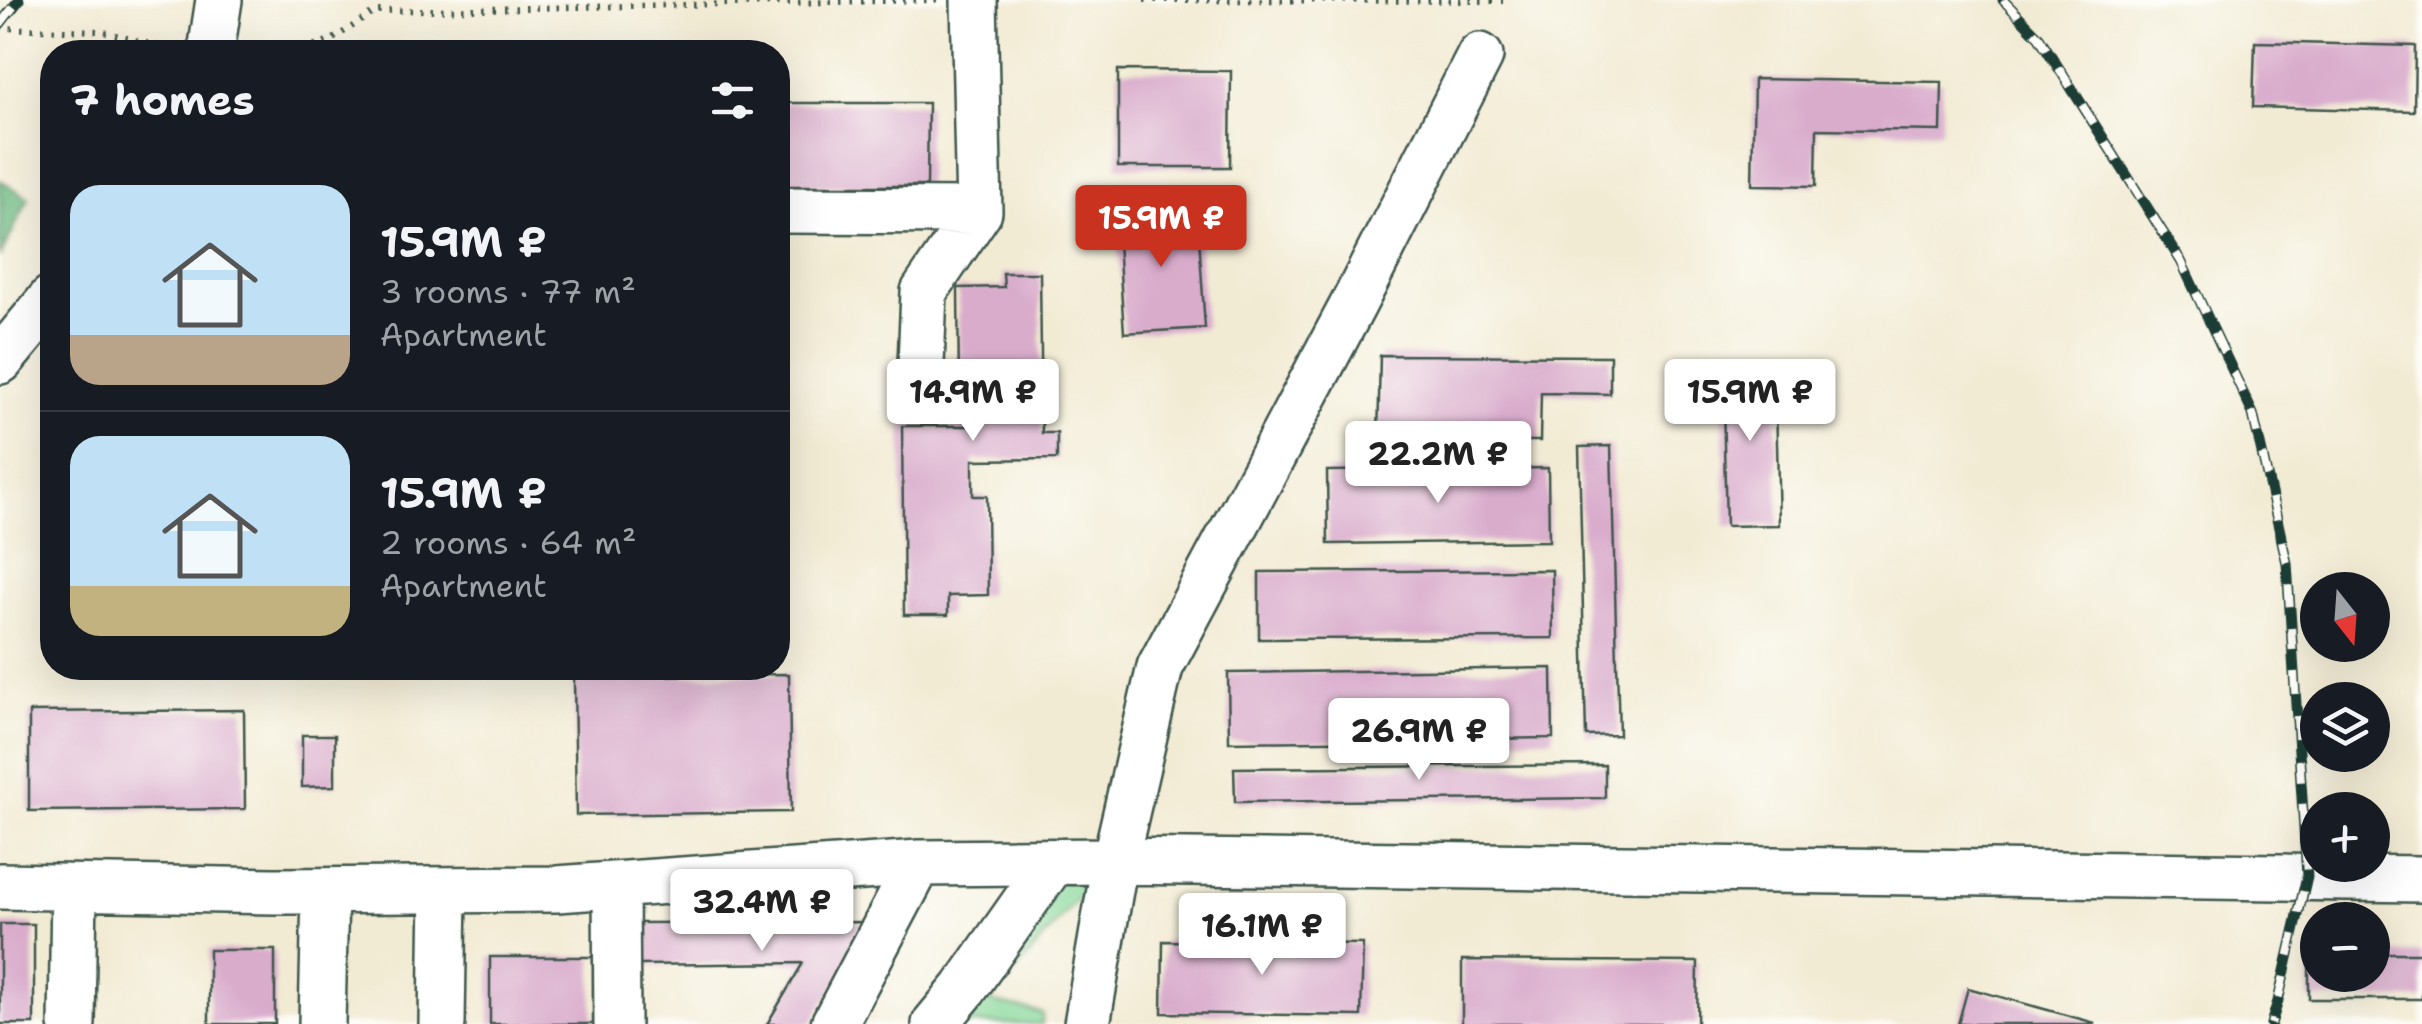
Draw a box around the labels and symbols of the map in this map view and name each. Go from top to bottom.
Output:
pin: 15.9M ₽ [1069,185,1253,270]
pin: 14.9M ₽ [881,359,1065,444]
pin: 15.9M ₽ [1658,359,1842,444]
pin: 22.2M ₽ [1346,421,1530,506]
north arrow [2300,572,2390,662]
pin: 26.9M ₽ [1327,698,1511,783]
pin: 32.4M ₽ [670,869,854,954]
pin: 16.1M ₽ [1170,893,1354,978]

